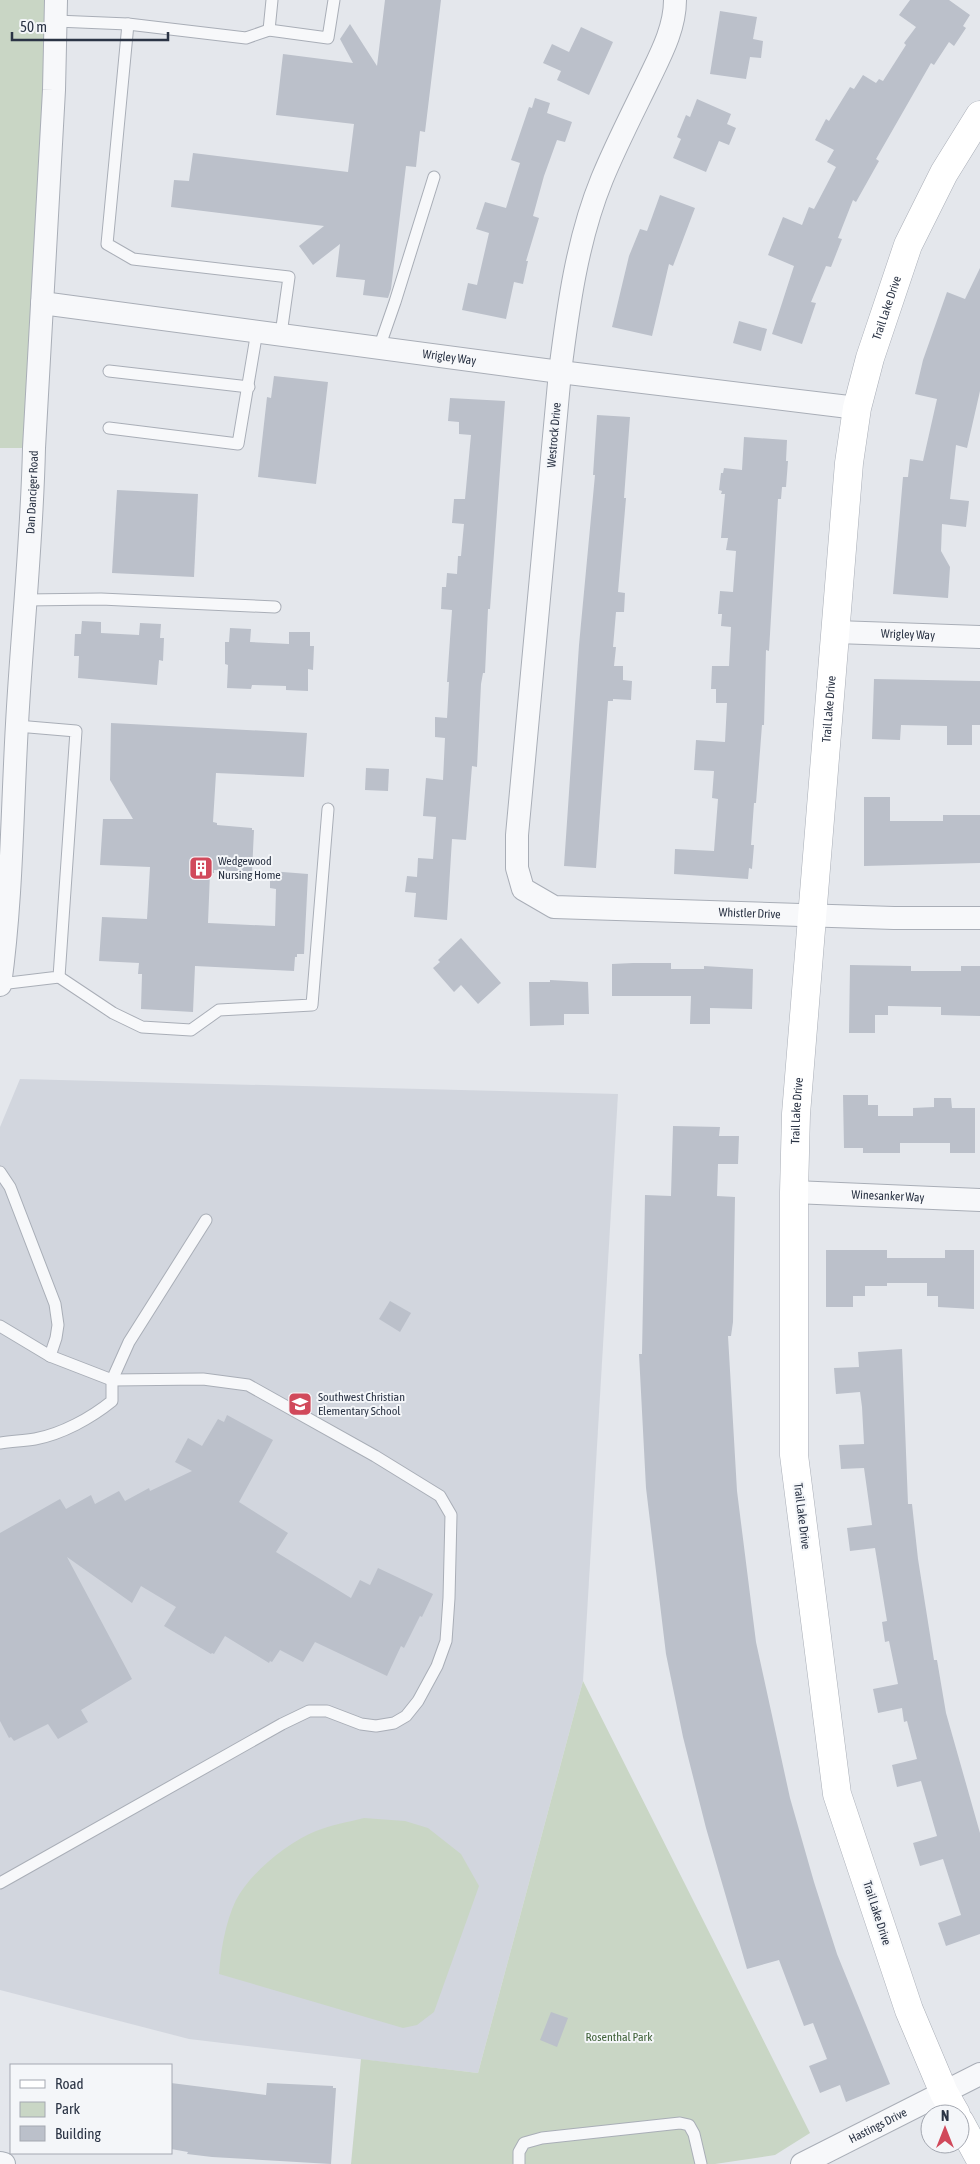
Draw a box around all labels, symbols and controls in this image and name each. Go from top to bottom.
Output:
scale bar [12,10,169,42]
text: 50 m [20,18,47,35]
street label: Trail Lake Drive [870,274,904,342]
street label: Wrigley Way [422,347,477,368]
street label: Westrock Drive [544,402,564,468]
street label: Dan Danciger Road [23,450,41,534]
street label: Wrigley Way [881,627,935,642]
street label: Trail Lake Drive [819,675,839,743]
place label: Wedgewood Nursing Home [218,854,281,882]
building icon: Wedgewood Nursing Home [188,855,214,881]
street label: Whistler Drive [718,905,781,921]
street label: Trail Lake Drive [788,1077,806,1144]
street label: Winesanker Way [851,1187,925,1205]
place label: Southwest Christian Elementary School [318,1390,405,1418]
school or university icon: Southwest Christian Elementary School [287,1391,313,1417]
street label: Trail Lake Drive [791,1482,813,1550]
street label: Trail Lake Drive [860,1879,894,1947]
park label: Rosenthal Park [586,2030,653,2044]
legend [10,2064,172,2154]
text: Road [55,2075,84,2092]
text: Park [55,2100,80,2117]
north arrow [920,2104,970,2154]
street label: Hastings Drive [846,2105,909,2146]
text: N [941,2108,949,2124]
text: Building [55,2125,101,2142]

